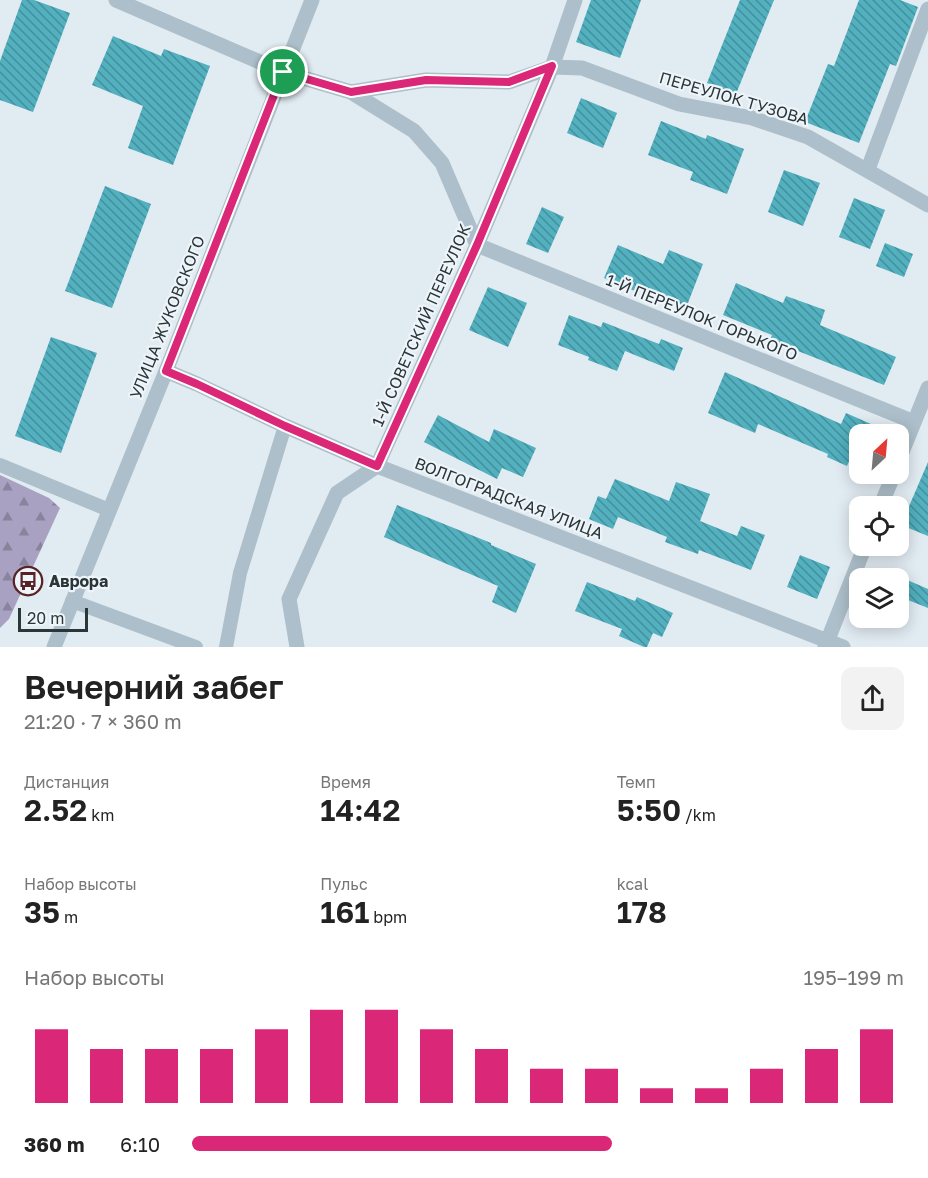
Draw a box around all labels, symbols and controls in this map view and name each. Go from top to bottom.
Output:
pin [257,46,308,97]
icon: arrive [266,55,299,88]
street label: ПЕРЕУЛОК ТУЗОВА [657,67,811,129]
street label: 1-Й СОВЕТСКИЙ ПЕРЕУЛОК [367,221,475,429]
street label: УЛИЦА ЖУКОВСКОГО [125,232,209,402]
street label: 1-Й ПЕРЕУЛОК ГОРЬКОГО [603,269,801,365]
north arrow [849,424,909,484]
map controls [849,424,909,628]
street label: ВОЛГОГРАДСКАЯ УЛИЦА [412,453,606,543]
button: locate [849,496,909,556]
bus stop icon: Аврора [12,565,44,597]
button: layers [849,568,909,628]
place label: Аврора [49,571,108,591]
scale bar [18,605,88,632]
text: 20 m [27,608,64,628]
text: Вечерний забег [24,667,284,706]
button: share [841,667,904,730]
text: 21:20 · 7 × 360 m [24,709,182,733]
text: Дистанция [24,772,109,792]
text: Время [320,772,371,792]
text: Темп [617,772,656,792]
text: 2.52 [24,792,87,828]
text: 14:42 [320,792,400,828]
text: 5:50 [617,792,681,828]
text: km [87,805,114,825]
text: /km [681,805,716,825]
text: Набор высоты [24,874,137,894]
text: Пульс [320,874,368,894]
text: kcal [617,874,648,894]
text: 35 [24,894,60,930]
text: 161 [320,894,369,930]
text: 178 [617,894,667,930]
text: m [60,907,78,927]
text: bpm [369,907,407,927]
text: Набор высоты [24,965,165,989]
text: 195–199 m [803,965,904,989]
text: 360 m [24,1132,84,1156]
text: 6:10 [120,1132,160,1156]

